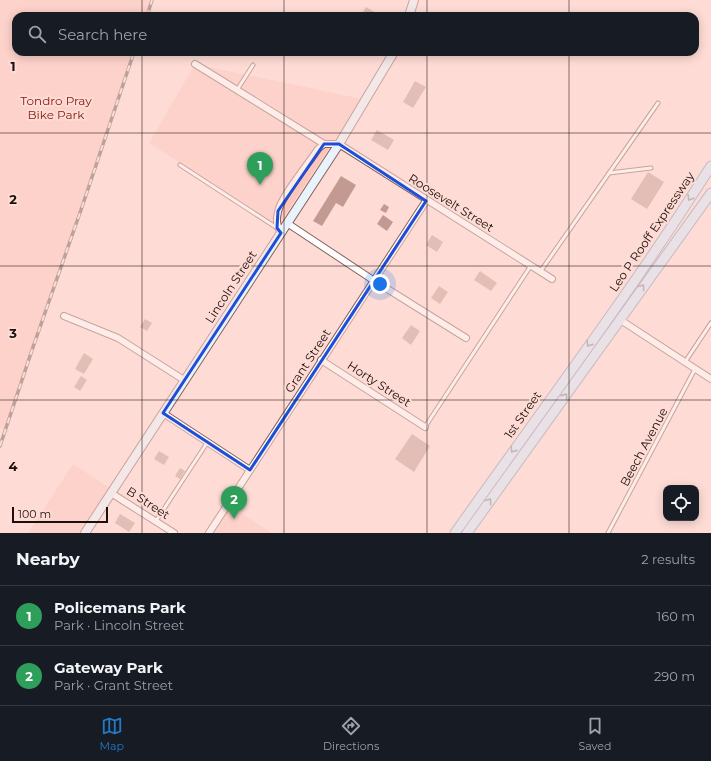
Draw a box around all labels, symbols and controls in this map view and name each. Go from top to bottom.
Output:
search box [12,12,699,56]
icon: search [26,23,48,45]
text: Search here [58,25,147,44]
text: 1 [10,58,16,74]
park label: Tondro Pray Bike Park [20,93,92,122]
pin: 1 [247,152,273,185]
street label: Leo P Rooff Expressway [606,169,698,294]
street label: Roosevelt Street [406,170,497,235]
text: 2 [9,191,17,207]
one-way arrow [688,194,695,201]
street label: Lincoln Street [202,248,260,326]
your location [370,274,390,294]
one-way arrow [637,285,644,292]
text: 3 [8,325,17,341]
street label: Grant Street [281,326,334,395]
one-way arrow [586,340,594,347]
street label: Horty Street [345,358,414,410]
street label: 1st Street [501,388,544,441]
one-way arrow [560,393,567,400]
street label: Beech Avenue [617,405,671,489]
one-way arrow [510,446,518,453]
text: 4 [9,458,18,474]
street label: B Street [124,483,173,522]
map controls [663,485,699,521]
button: locate [663,485,699,521]
pin: 2 [221,486,247,519]
one-way arrow [484,499,491,506]
scale bar [12,505,108,524]
text: 100 m [18,507,51,521]
text: Nearby [16,549,80,569]
text: 2 results [641,551,695,567]
text: Policemans Park [54,598,186,617]
text: 1 [26,608,32,624]
text: 160 m [657,608,695,624]
text: Park · Lincoln Street [54,617,184,633]
text: Gateway Park [54,658,163,677]
text: 2 [25,668,33,684]
text: 290 m [654,668,695,684]
text: Park · Grant Street [54,677,173,693]
tab: Map [100,715,124,753]
tab: Directions [323,715,379,753]
tab: Saved [578,715,611,753]

